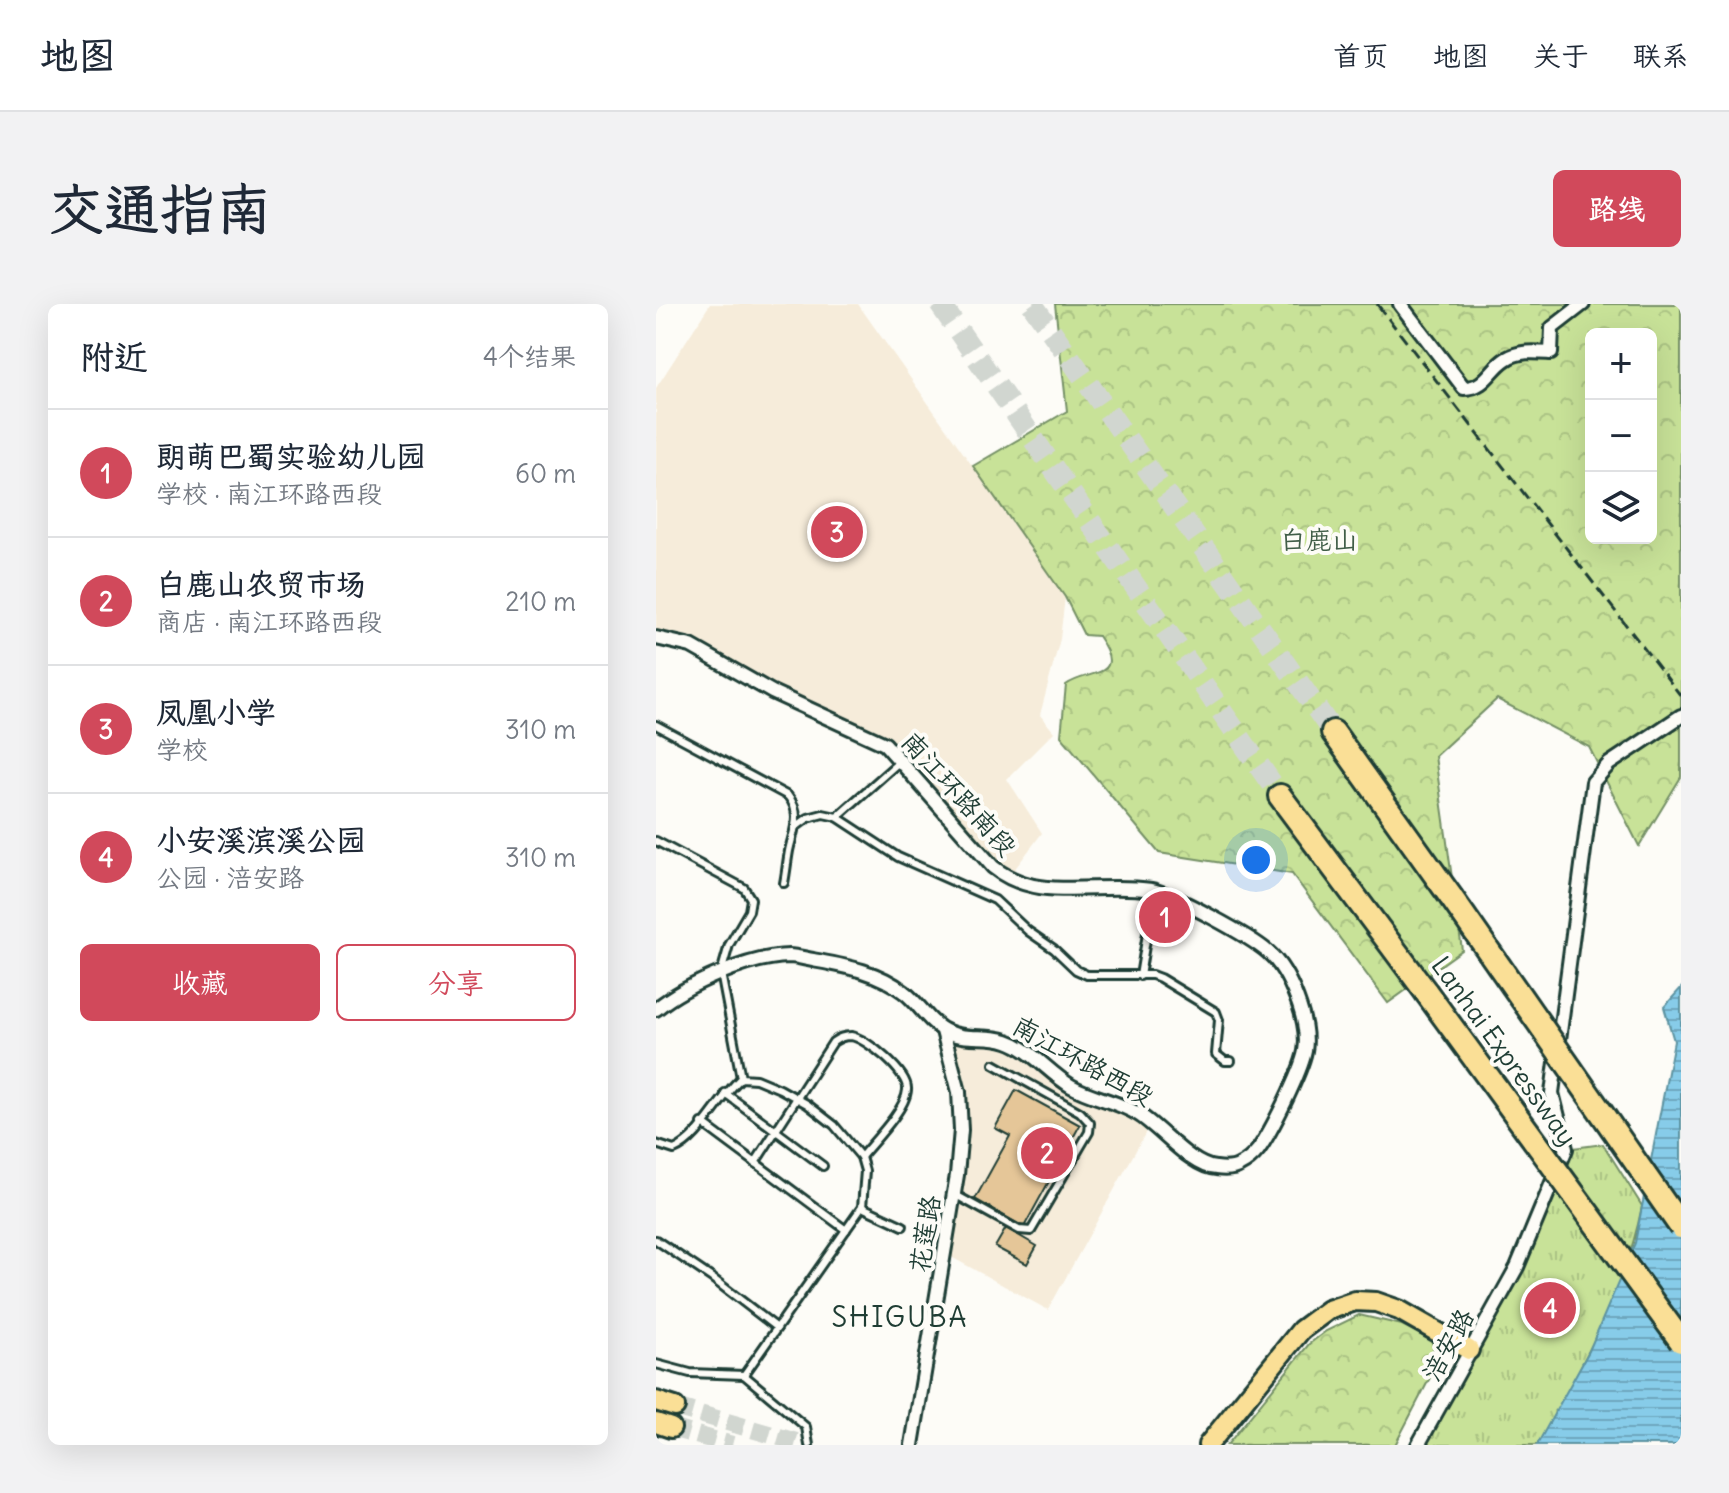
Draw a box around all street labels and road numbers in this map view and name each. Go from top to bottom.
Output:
street label: 南江环路南段 [895,725,1024,863]
street label: Lanhai Expressway [1425,950,1584,1152]
street label: 南江环路西段 [1007,1008,1159,1113]
street label: 花莲路 [902,1193,947,1275]
street label: 涪安路 [1414,1303,1481,1387]

